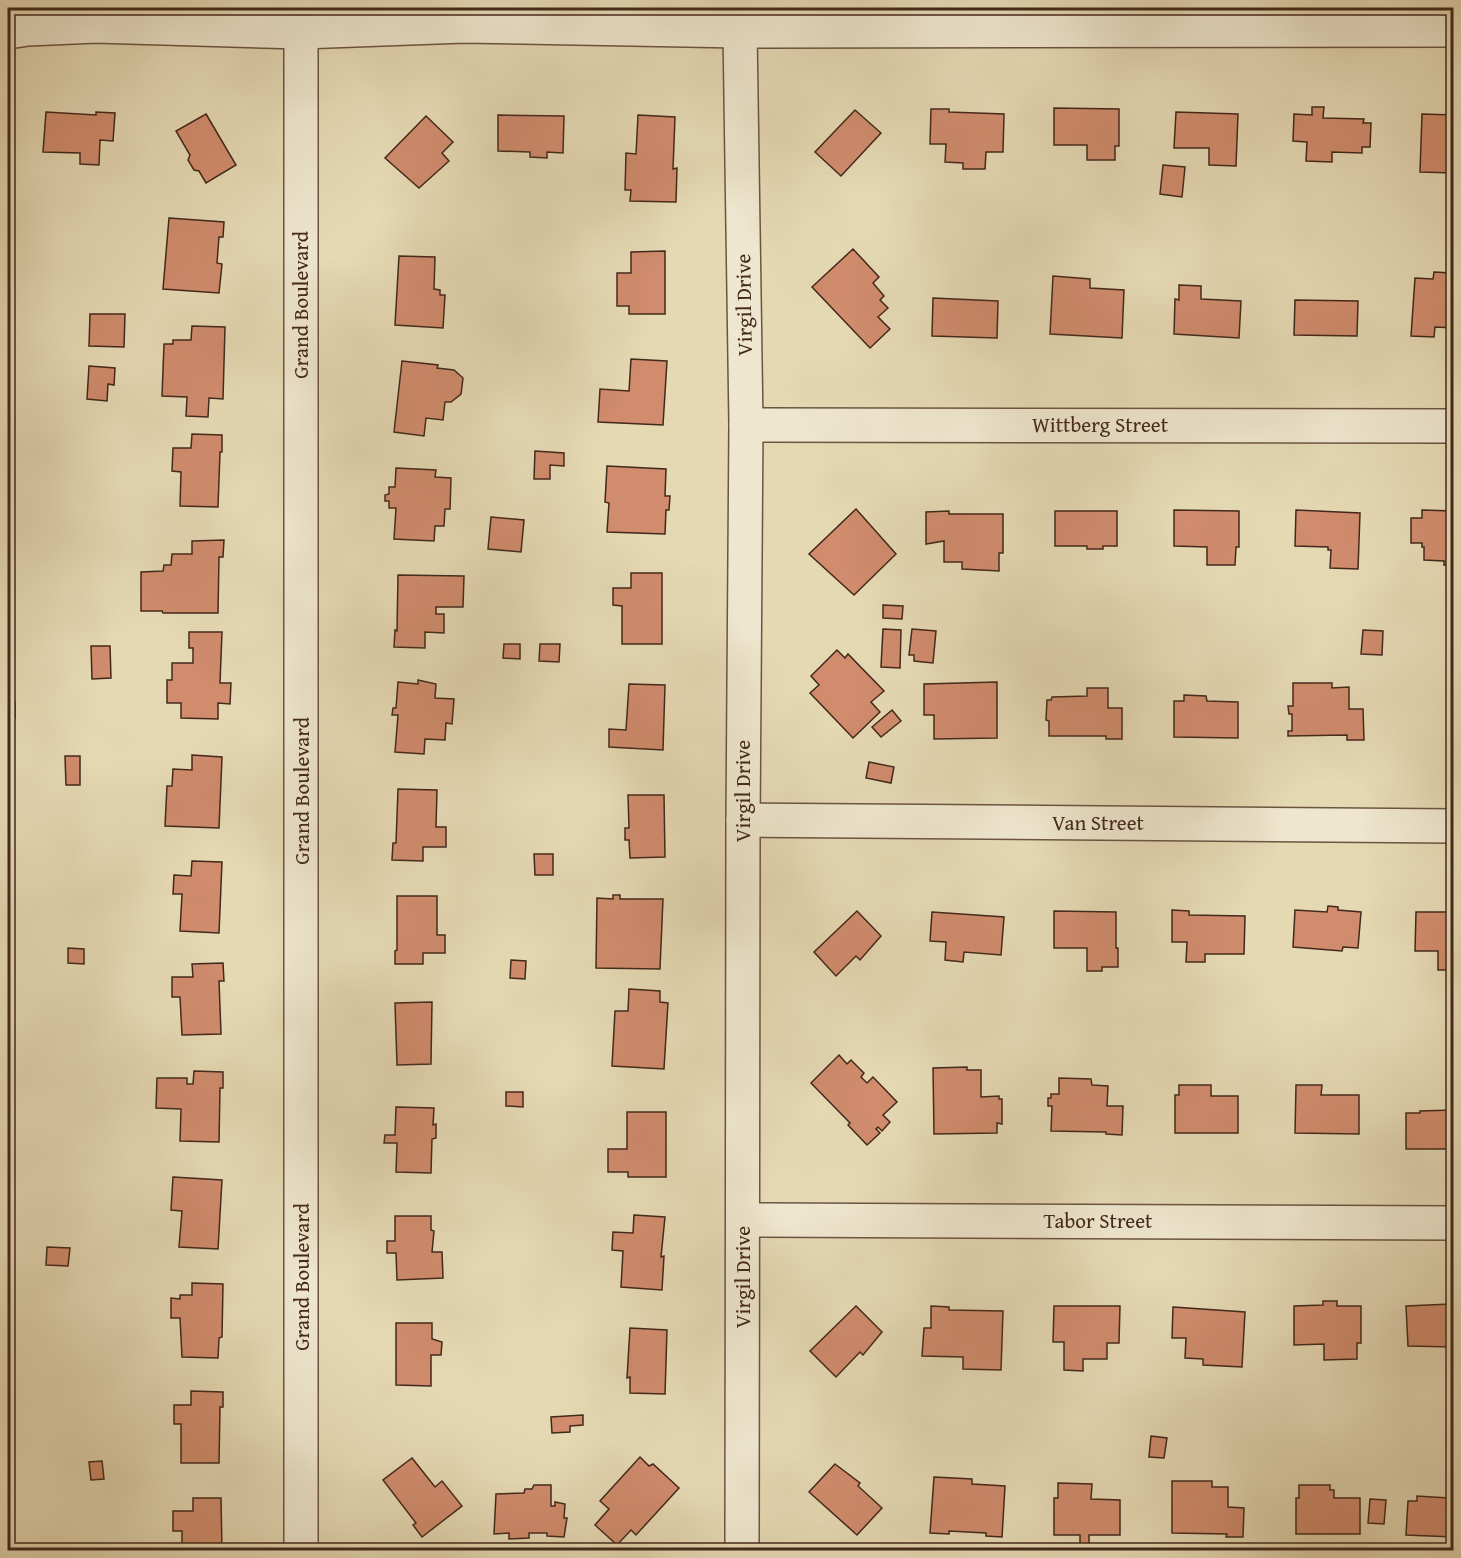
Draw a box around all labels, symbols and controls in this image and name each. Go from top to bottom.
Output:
street label: Grand Boulevard [285,230,316,379]
street label: Virgil Drive [727,253,760,356]
street label: Wittberg Street [1032,409,1169,440]
street label: Grand Boulevard [286,716,317,865]
street label: Virgil Drive [727,740,758,842]
street label: Van Street [1052,807,1145,838]
street label: Grand Boulevard [286,1202,317,1351]
street label: Tabor Street [1044,1205,1153,1236]
street label: Virgil Drive [727,1226,758,1328]

